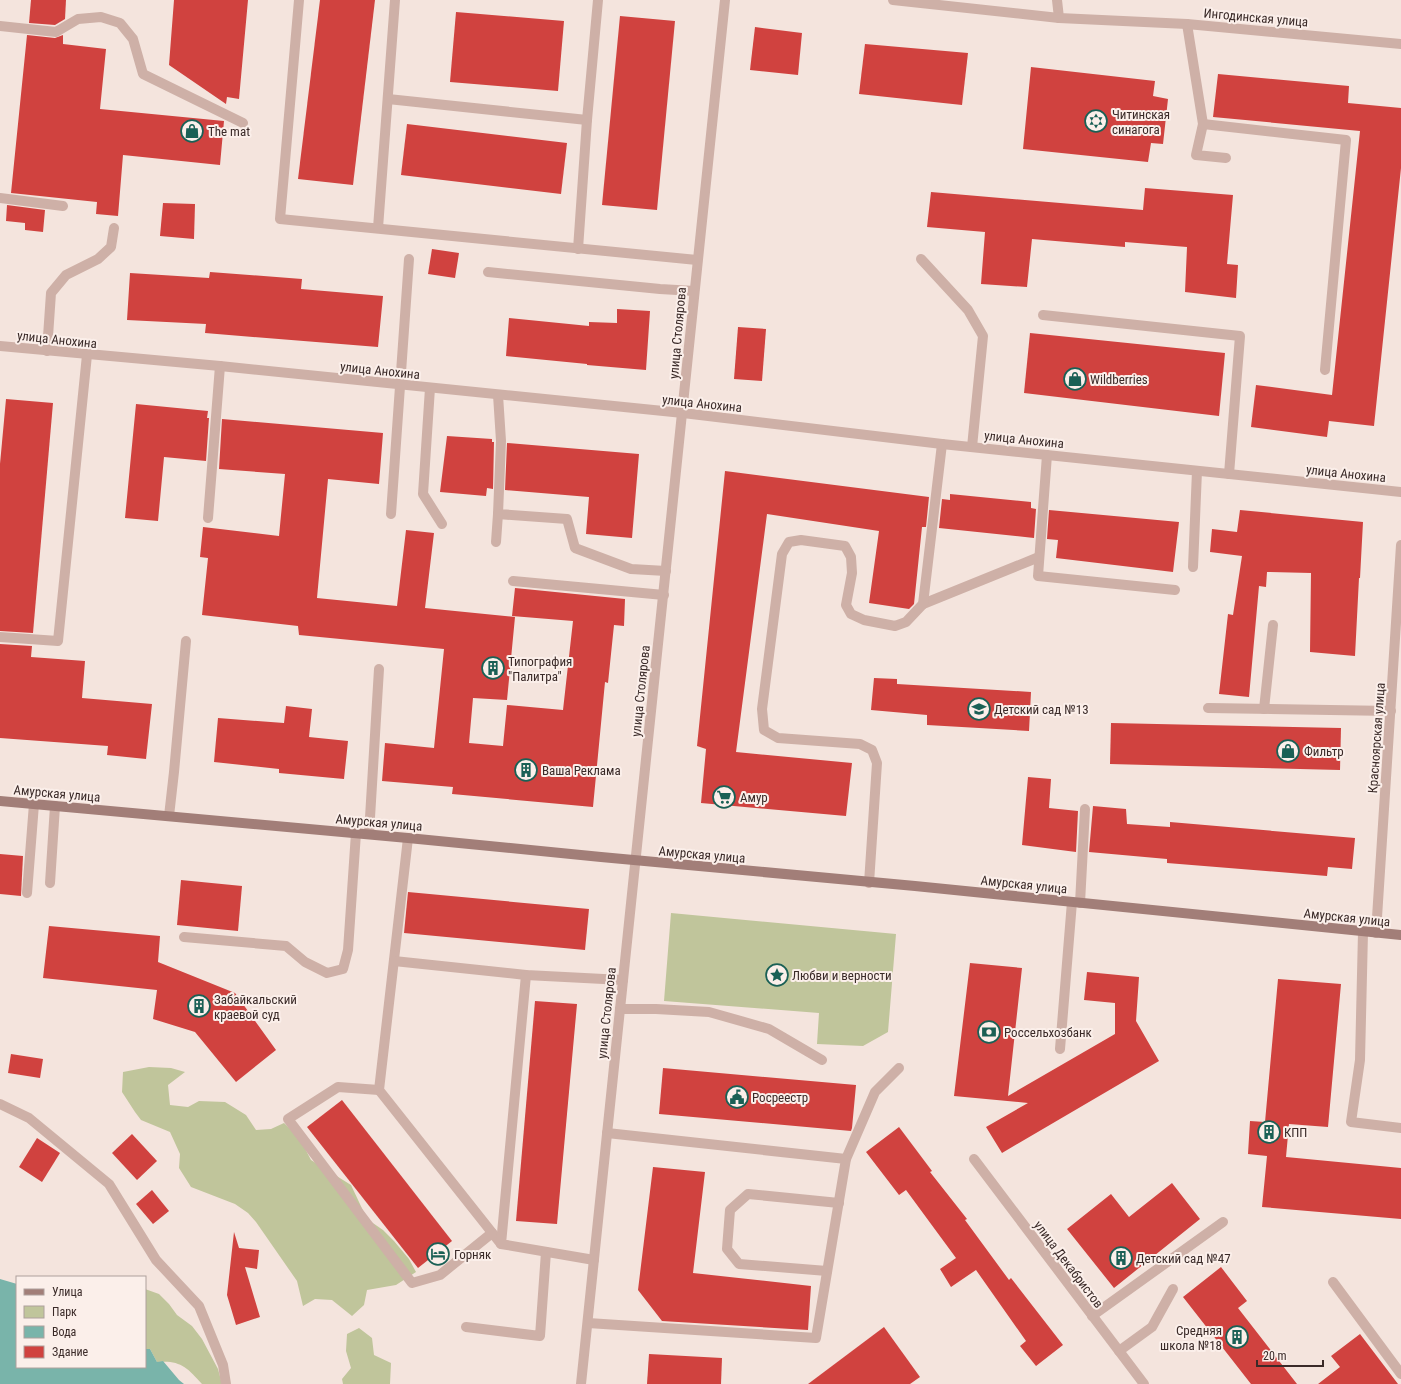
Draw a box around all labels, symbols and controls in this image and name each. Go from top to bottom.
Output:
street label: Ингодинская улица [1203,5,1309,30]
place label: Читинская синагога [1112,107,1170,137]
synagogue icon: Читинская синагога [1083,108,1109,134]
shop icon: The mat [179,118,205,144]
place label: The mat [208,124,250,139]
street label: улица Столярова [666,287,689,380]
street label: улица Анохина [16,328,98,351]
street label: улица Анохина [339,359,421,382]
shop icon: Wildberries [1062,366,1088,392]
place label: Wildberries [1090,372,1148,387]
street label: улица Анохина [661,392,743,415]
street label: улица Анохина [983,428,1065,451]
street label: улица Анохина [1305,462,1387,485]
street label: улица Столярова [628,644,653,738]
place label: Типография "Палитра" [508,654,572,684]
building icon: Типография "Палитра" [480,655,506,681]
street label: Красноярская улица [1365,682,1388,794]
school or university icon: Детский сад №13 [966,696,992,722]
place label: Детский сад №13 [994,702,1089,717]
shop icon: Фильтр [1275,738,1301,764]
place label: Фильтр [1304,744,1344,759]
building icon: Ваша Реклама [513,757,539,783]
place label: Ваша Реклама [542,763,621,778]
street label: Амурская улица [13,782,101,805]
supermarket icon: Амур [711,784,737,810]
place label: Амур [740,790,768,805]
street label: Амурская улица [335,811,423,834]
street label: Амурская улица [658,843,746,866]
street label: Амурская улица [980,872,1068,896]
street label: Амурская улица [1303,905,1391,929]
place icon: Любви и верности [764,962,790,988]
street label: улица Столярова [594,966,619,1060]
place label: Любви и верности [792,968,892,983]
place label: Забайкальский краевой суд [214,992,297,1022]
building icon: Забайкальский краевой суд [186,993,212,1019]
bank icon: Россельхозбанк [976,1019,1002,1045]
place label: Россельхозбанк [1004,1025,1093,1040]
public building icon: Росреестр [724,1084,750,1110]
place label: Росреестр [752,1090,808,1105]
building icon: КПП [1256,1119,1282,1145]
place label: КПП [1284,1125,1307,1140]
street label: улица Декабристов [1031,1218,1106,1311]
hotel icon: Горняк [425,1241,451,1267]
building icon: Детский сад №47 [1108,1245,1134,1271]
place label: Горняк [454,1247,492,1262]
place label: Детский сад №47 [1136,1251,1231,1266]
legend [16,1276,146,1368]
text: Улица [52,1285,83,1299]
text: Парк [52,1305,77,1319]
place label: Средняя школа №18 [1160,1323,1222,1353]
building icon: Средняя школа №18 [1224,1324,1250,1350]
text: Вода [52,1325,77,1339]
scale bar [1257,1342,1323,1368]
text: Здание [52,1345,89,1359]
text: 20 m [1263,1349,1287,1363]

